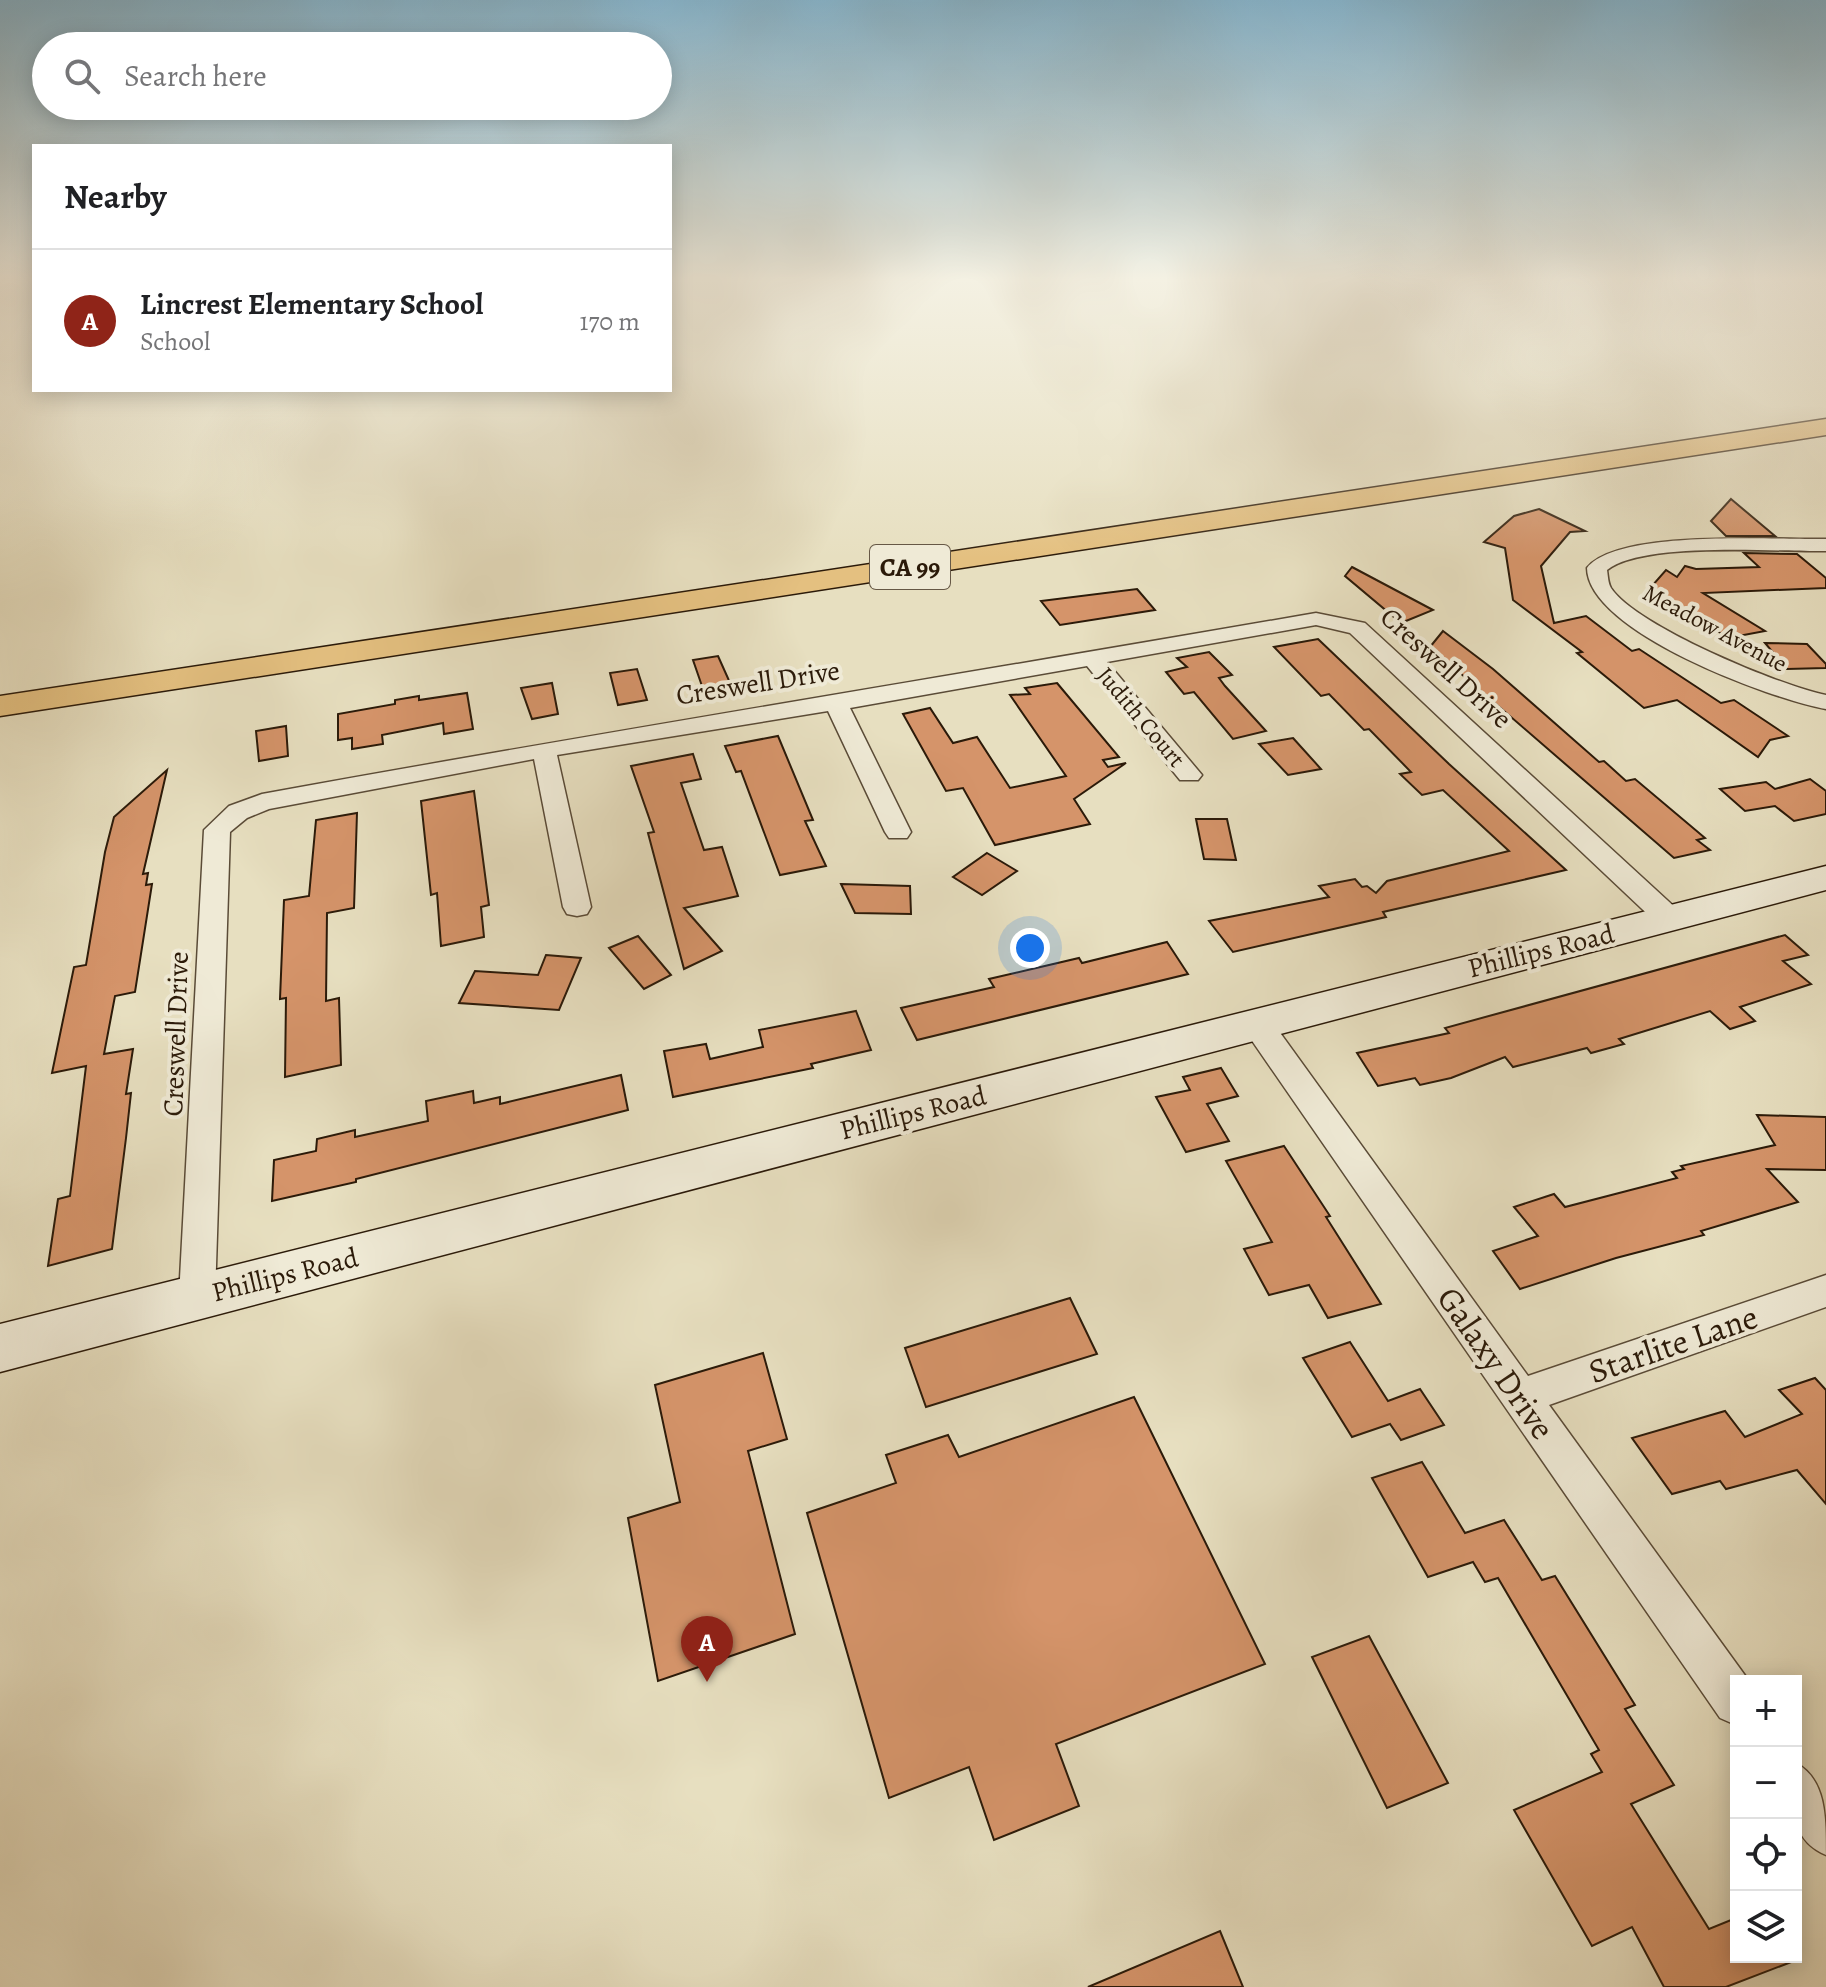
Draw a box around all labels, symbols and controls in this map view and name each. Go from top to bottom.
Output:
search box [32,32,672,120]
icon: search [60,54,104,98]
text: Search here [124,56,267,96]
text: Nearby [64,173,167,220]
text: Lincrest Elementary School [140,284,483,324]
text: A [82,304,98,339]
text: 170 m [580,304,640,339]
text: School [140,324,210,359]
road number: CA 99 [870,545,950,589]
street label: Meadow Avenue [1637,576,1793,680]
street label: Creswell Drive [1372,599,1520,737]
street label: Creswell Drive [673,651,843,715]
street label: Judith Court [1090,660,1192,774]
street label: Phillips Road [1464,914,1619,988]
your location [1010,928,1050,968]
street label: Creswell Drive [154,951,198,1117]
street label: Phillips Road [836,1076,991,1150]
street label: Phillips Road [208,1238,363,1312]
street label: Galaxy Drive [1426,1277,1566,1449]
street label: Starlite Lane [1582,1293,1764,1395]
pin: A [681,1616,733,1682]
map controls [1730,1675,1802,1963]
button: + [1730,1675,1802,1747]
button: − [1730,1747,1802,1819]
button: locate [1730,1819,1802,1891]
button: layers [1730,1891,1802,1963]

